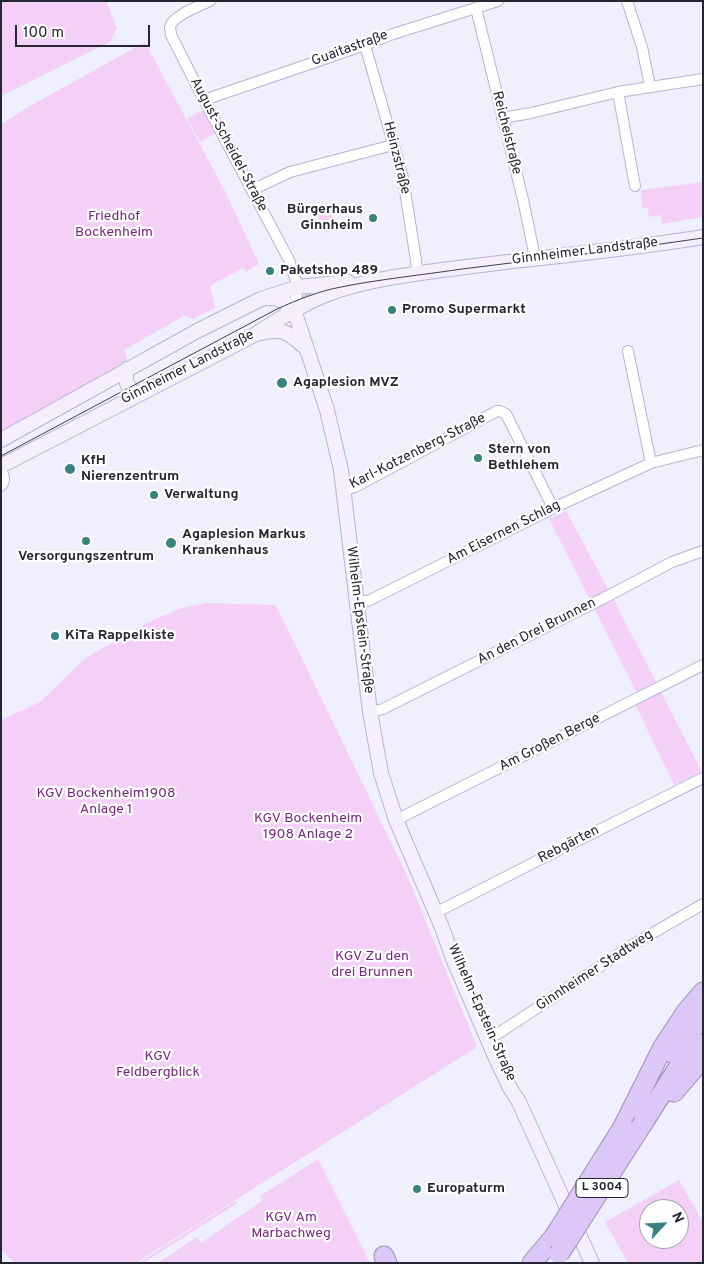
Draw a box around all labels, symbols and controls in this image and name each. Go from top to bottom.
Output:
scale bar [18,15,152,47]
text: 100 m [23,24,64,43]
street label: Guaitastraße [310,27,390,71]
street label: August-Scheidel-Straße [186,75,270,215]
street label: Reichelstraße [488,90,524,176]
street label: Heinzstraße [379,120,413,196]
place label: Bürgerhaus Ginnheim [287,202,363,234]
park label: Friedhof Bockenheim [75,209,153,242]
marker: Bürgerhaus Ginnheim [367,212,379,224]
street label: Ginnheimer Landstraße [511,235,659,269]
place label: Paketshop 489 [280,263,378,279]
marker: Paketshop 489 [264,265,276,277]
place label: Promo Supermarkt [402,302,526,318]
marker: Promo Supermarkt [386,304,398,316]
street label: Ginnheimer Landstraße [119,327,257,409]
place label: Agaplesion MVZ [293,375,399,391]
marker: Agaplesion MVZ [275,376,289,390]
street label: Karl-Kotzenberg-Straße [347,410,489,494]
place label: Stern von Bethlehem [488,442,559,474]
marker: Stern von Bethlehem [472,452,484,464]
place label: KfH Nierenzentrum [81,453,179,486]
marker: KfH Nierenzentrum [63,462,77,476]
place label: Verwaltung [164,487,239,503]
marker: Verwaltung [148,489,160,501]
street label: Am Eisernen Schlag [444,497,564,569]
place label: Agaplesion Markus Krankenhaus [182,527,306,560]
marker: Versorgungszentrum [80,535,92,547]
marker: Agaplesion Markus Krankenhaus [164,536,178,550]
street label: Wilhelm-Epstein-Straße [342,545,376,695]
place label: Versorgungszentrum [18,549,154,565]
street label: An den Drei Brunnen [475,595,599,669]
place label: KiTa Rappelkiste [65,628,175,644]
marker: KiTa Rappelkiste [49,630,61,642]
street label: Am Großen Berge [497,710,603,776]
park label: KGV Bockenheim1908 Anlage 1 [36,786,176,819]
park label: KGV Bockenheim 1908 Anlage 2 [254,811,362,844]
street label: Rebgärten [536,822,602,868]
street label: Ginnheimer Stadtweg [533,927,657,1015]
street label: Wilhelm-Epstein-Straße [443,942,519,1084]
park label: KGV Zu den drei Brunnen [331,949,413,982]
park label: KGV Feldbergblick [116,1049,200,1082]
road number: L 3004 [576,1178,628,1198]
place label: Europaturm [427,1181,505,1197]
marker: Europaturm [411,1183,423,1195]
north arrow [639,1199,689,1249]
park label: KGV Am Marbachweg [251,1210,331,1242]
text: N [667,1210,687,1226]

